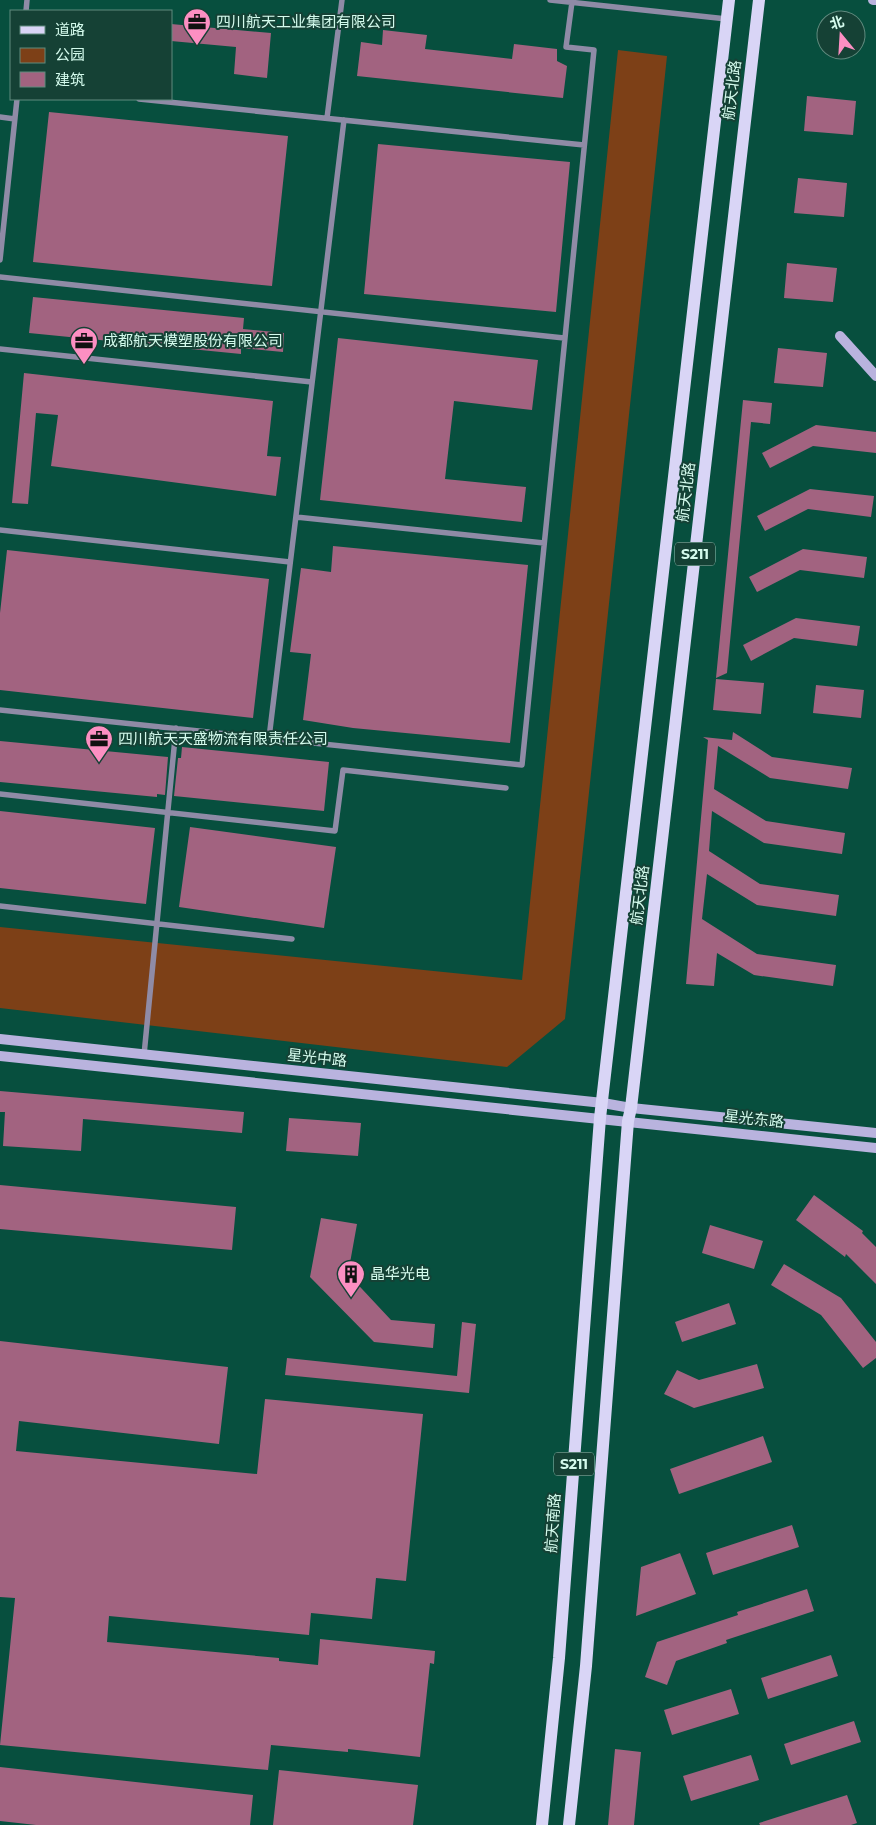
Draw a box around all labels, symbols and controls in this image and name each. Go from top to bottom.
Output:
office icon: 四川航天工业集团有限公司 [182,7,212,46]
legend [10,10,172,100]
north arrow [816,10,866,60]
place label: 四川航天工业集团有限公司 [216,12,396,31]
text: 北 [828,12,846,33]
text: 道路 [55,20,85,39]
text: 公园 [55,45,85,64]
street label: 航天北路 [718,59,745,121]
text: 建筑 [55,70,85,89]
office icon: 成都航天模塑股份有限公司 [69,326,99,365]
place label: 成都航天模塑股份有限公司 [103,331,283,350]
street label: 航天北路 [672,461,699,523]
road number: S211 [675,542,715,566]
office icon: 四川航天天盛物流有限责任公司 [84,724,114,763]
place label: 四川航天天盛物流有限责任公司 [118,729,328,748]
street label: 航天北路 [626,864,653,926]
street label: 星光中路 [286,1045,348,1070]
street label: 星光东路 [723,1106,785,1131]
building icon: 晶华光电 [336,1259,366,1298]
place label: 晶华光电 [370,1264,430,1283]
road number: S211 [554,1452,594,1476]
street label: 航天南路 [541,1492,564,1554]

